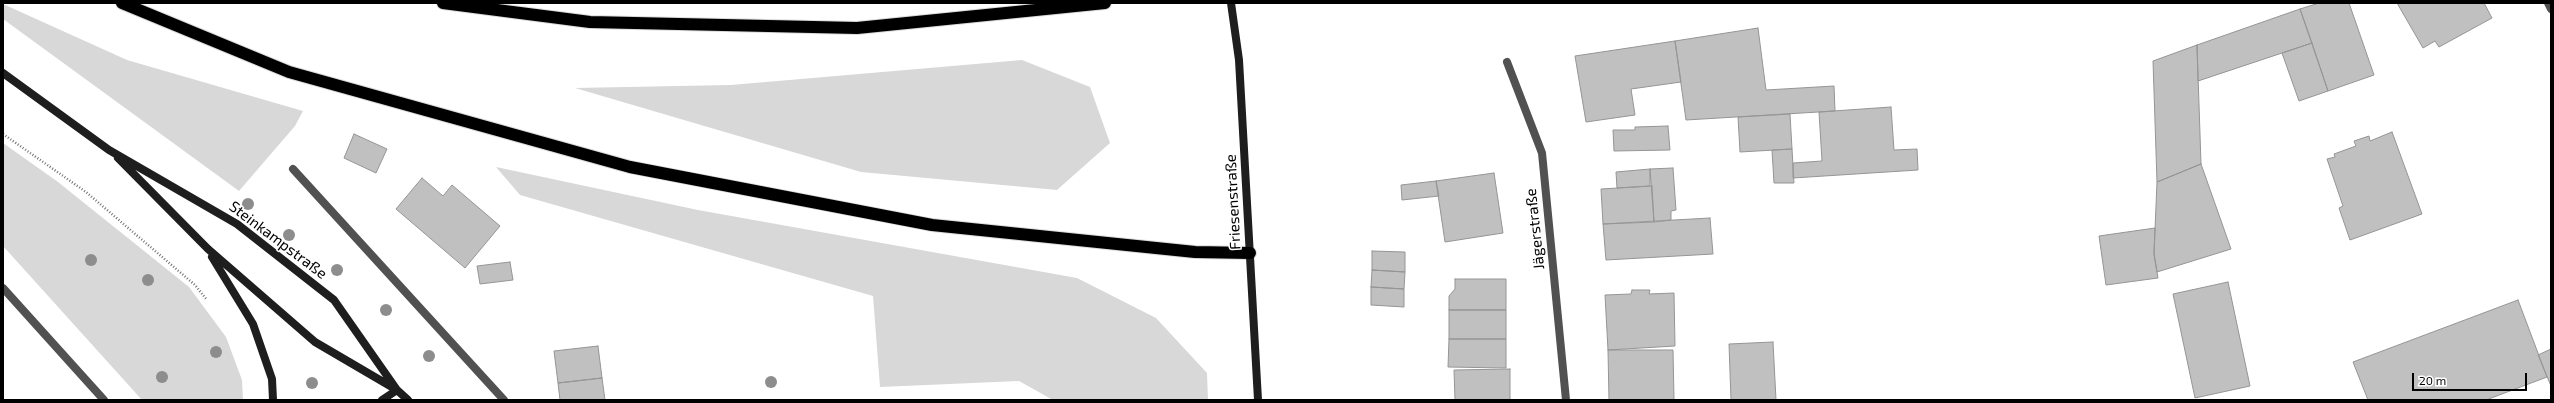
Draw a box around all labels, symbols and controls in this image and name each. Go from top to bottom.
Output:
street label: Friesenstraße [1222,154,1244,250]
street label: Jägerstraße [1522,188,1548,270]
street label: Steinkampstraße [225,197,331,283]
scale bar [2414,365,2529,391]
text: 20 m [2419,373,2446,387]

